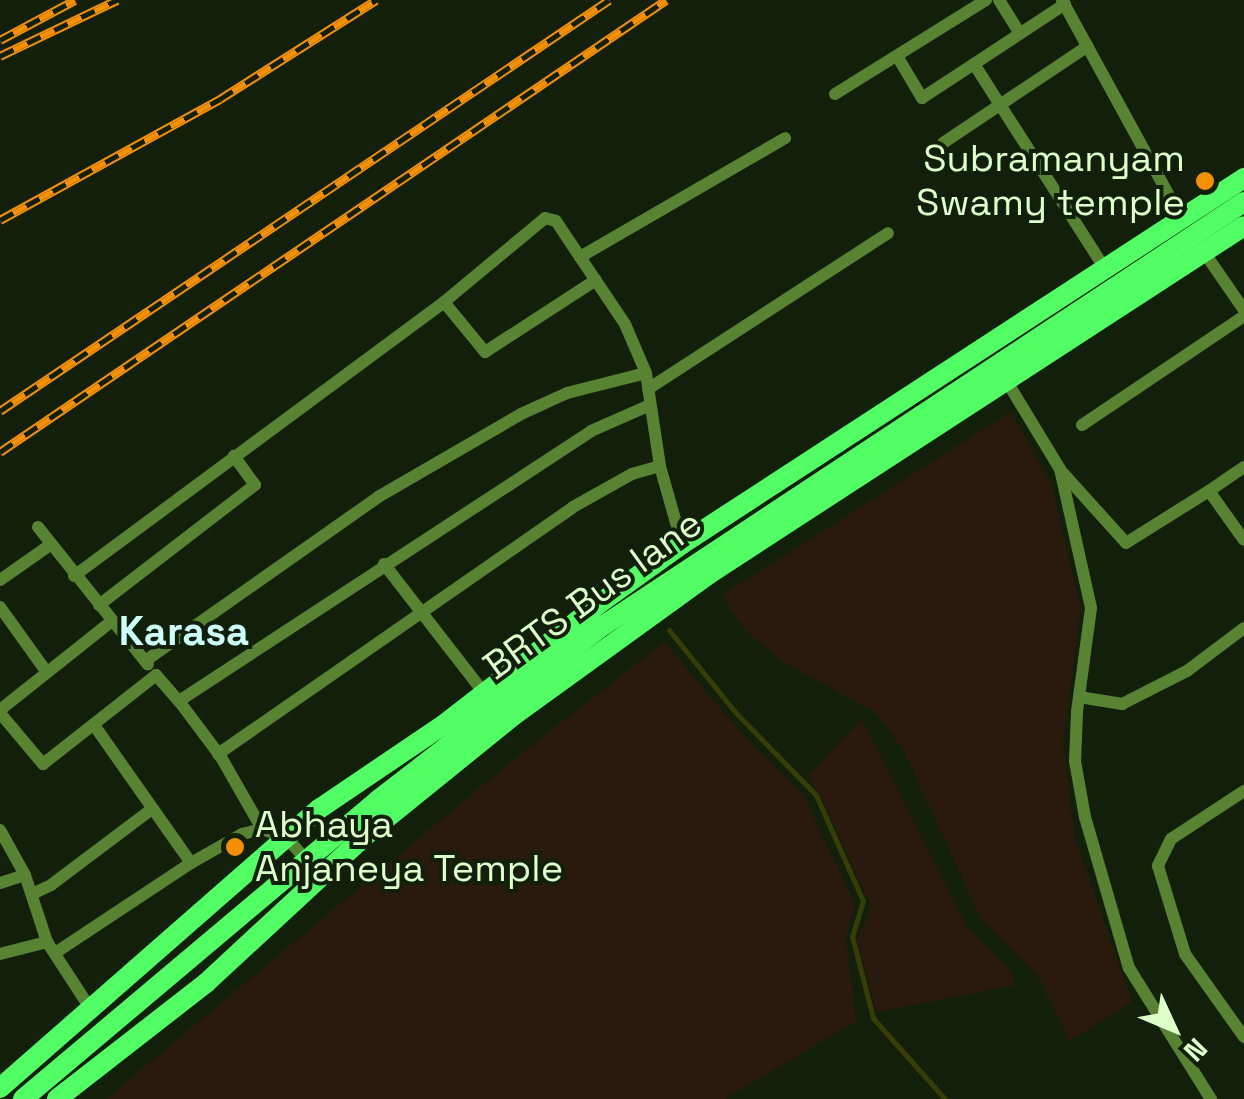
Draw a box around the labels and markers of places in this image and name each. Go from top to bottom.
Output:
place label: Subramanyam Swamy temple [916,136,1185,225]
marker: Subramanyam Swamy temple [1194,170,1216,192]
place label: Abhaya Anjaneya Temple [255,802,564,892]
marker: Abhaya Anjaneya Temple [224,836,246,858]

